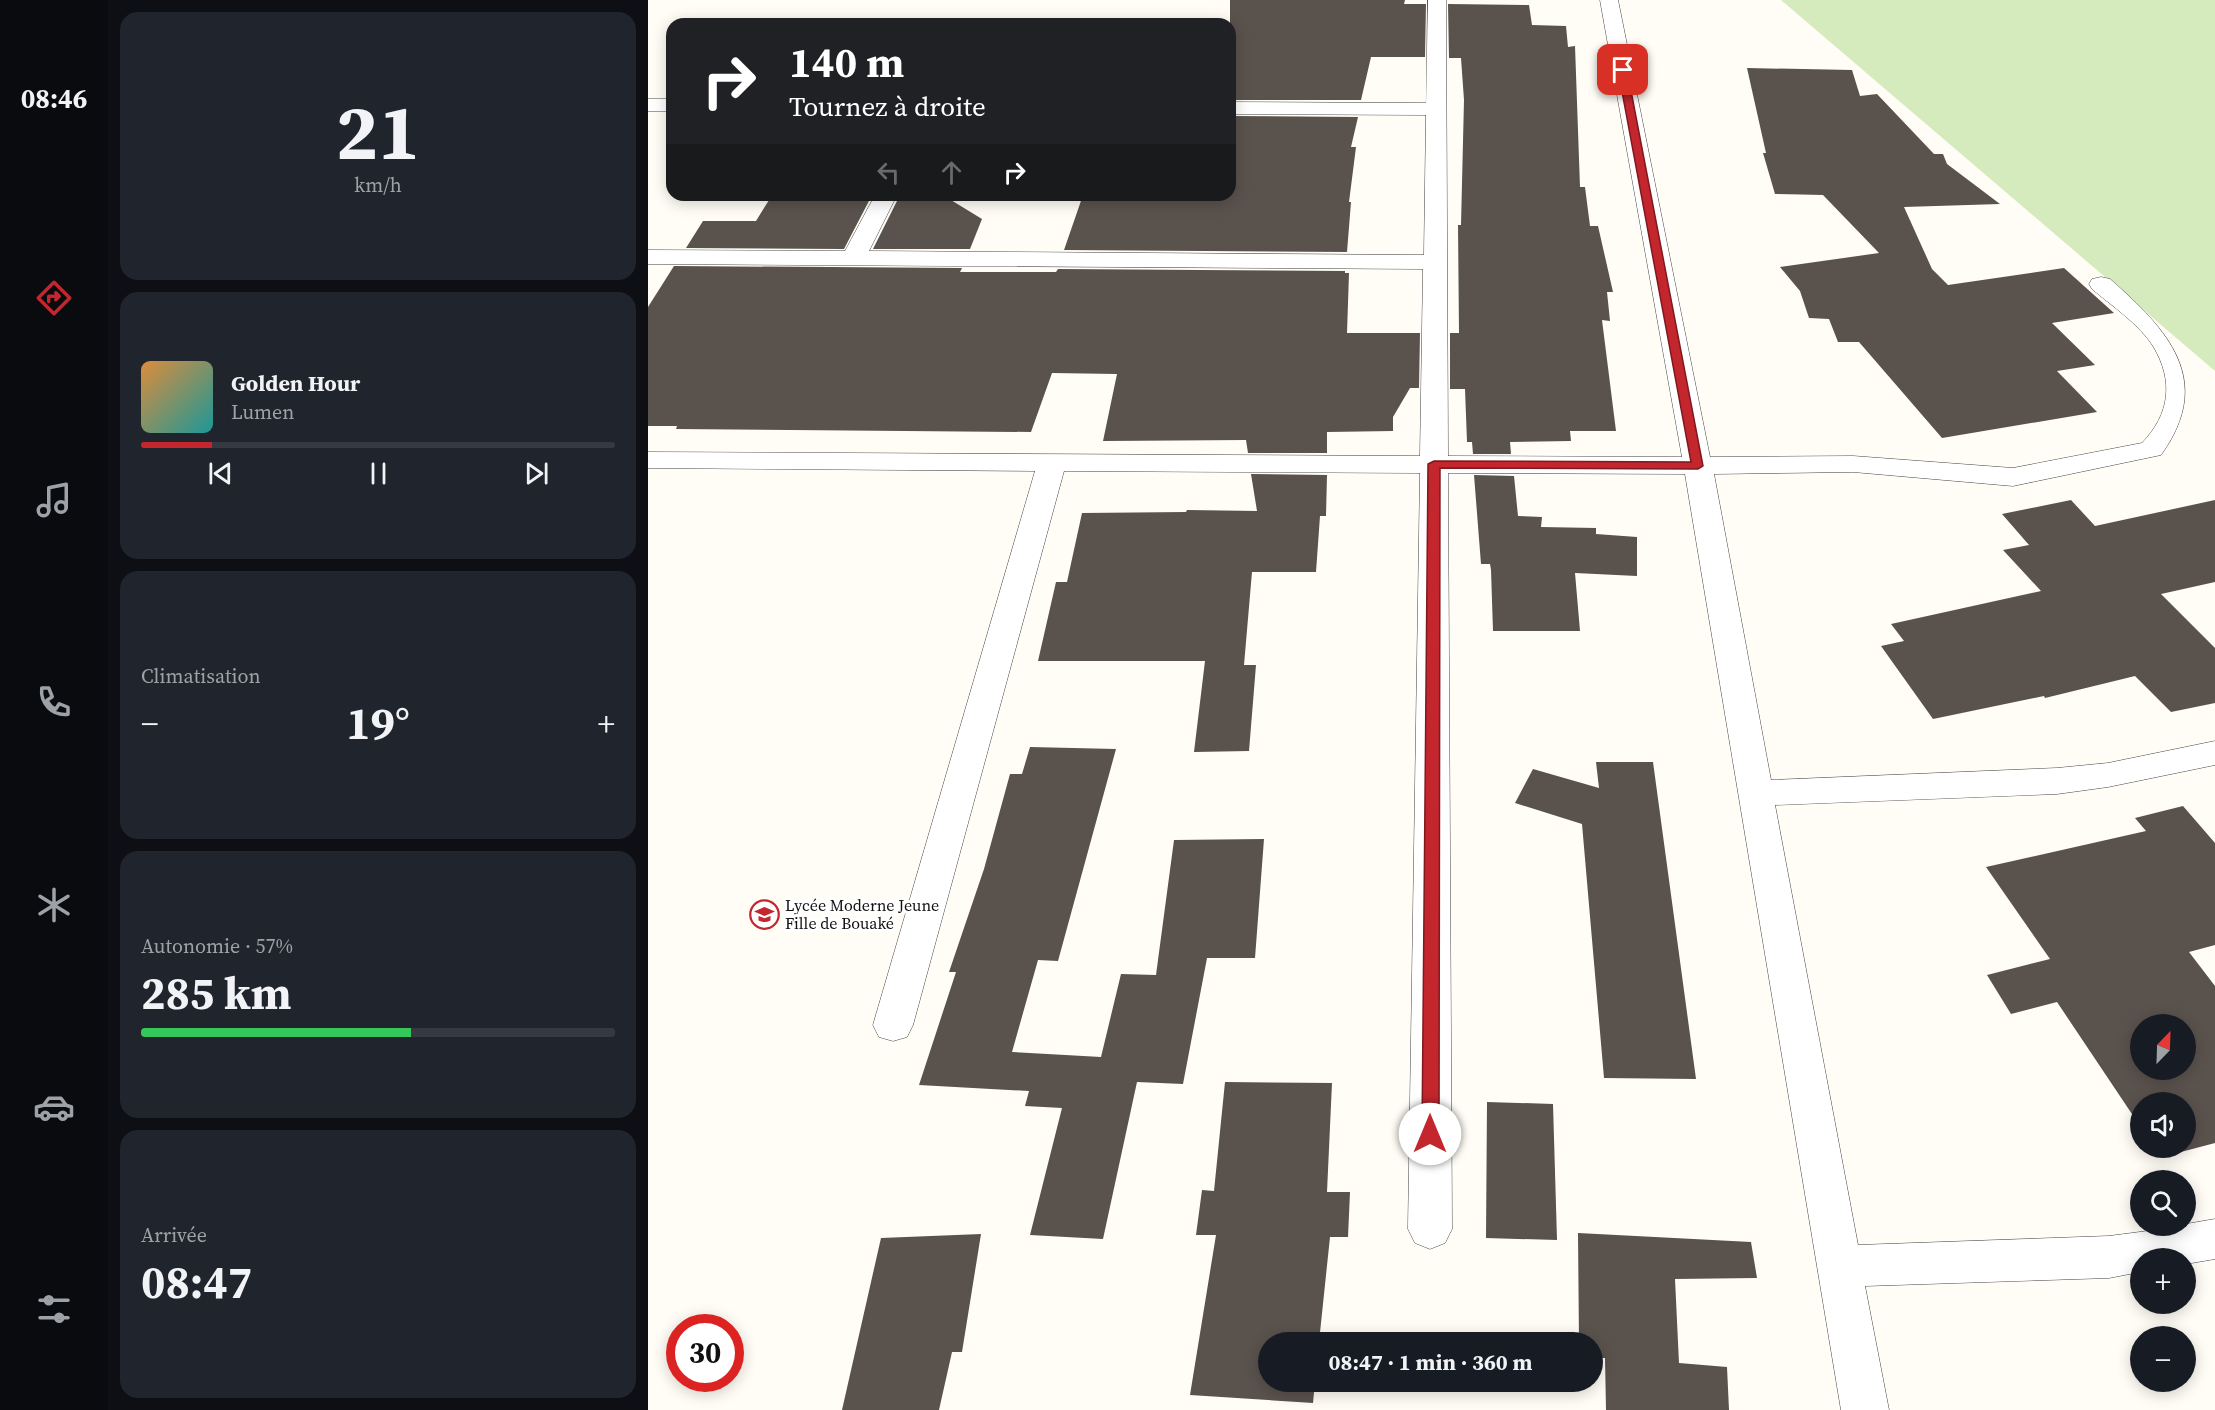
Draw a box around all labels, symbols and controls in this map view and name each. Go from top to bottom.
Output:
text: 140 m [789,33,904,91]
icon: right [690,42,768,120]
pin [1597,44,1648,95]
icon: arrive [1606,53,1639,86]
text: 21 [336,78,420,185]
text: 08:46 [21,80,87,117]
text: Tournez à droite [789,88,986,125]
icon: left [872,156,905,189]
icon: ahead [935,156,968,189]
icon: right [998,156,1031,189]
text: km/h [354,171,402,199]
icon: directions [33,277,75,319]
text: Golden Hour [231,368,360,398]
text: Lumen [231,398,294,426]
icon: previous [204,457,237,490]
icon: pause [362,457,395,490]
icon: next [520,457,553,490]
icon: music [33,479,75,521]
text: Climatisation [141,662,261,690]
icon: phone [33,681,75,723]
text: 19° [346,692,410,754]
text: − [141,701,159,746]
text: + [597,701,615,746]
icon: climate [33,884,75,926]
place label: Lycée Moderne Jeune Fille de Bouaké [785,894,939,934]
school or university icon: Lycée Moderne Jeune Fille de Bouaké [748,898,780,930]
text: Autonomie · 57% [141,932,293,960]
text: 285 km [141,962,292,1024]
north arrow [2130,1014,2196,1080]
map controls [2130,1014,2196,1392]
icon: car [33,1086,75,1128]
button: sound [2130,1092,2196,1158]
position arrow [1398,1102,1462,1166]
button: search [2130,1170,2196,1236]
text: Arrivée [141,1221,207,1249]
button: + [2130,1248,2196,1314]
text: 08:47 [141,1251,252,1313]
icon: filters [33,1288,75,1330]
speed limit sign: 30 [666,1314,744,1392]
button: − [2130,1326,2196,1392]
text: 08:47 · 1 min · 360 m [1329,1347,1532,1377]

